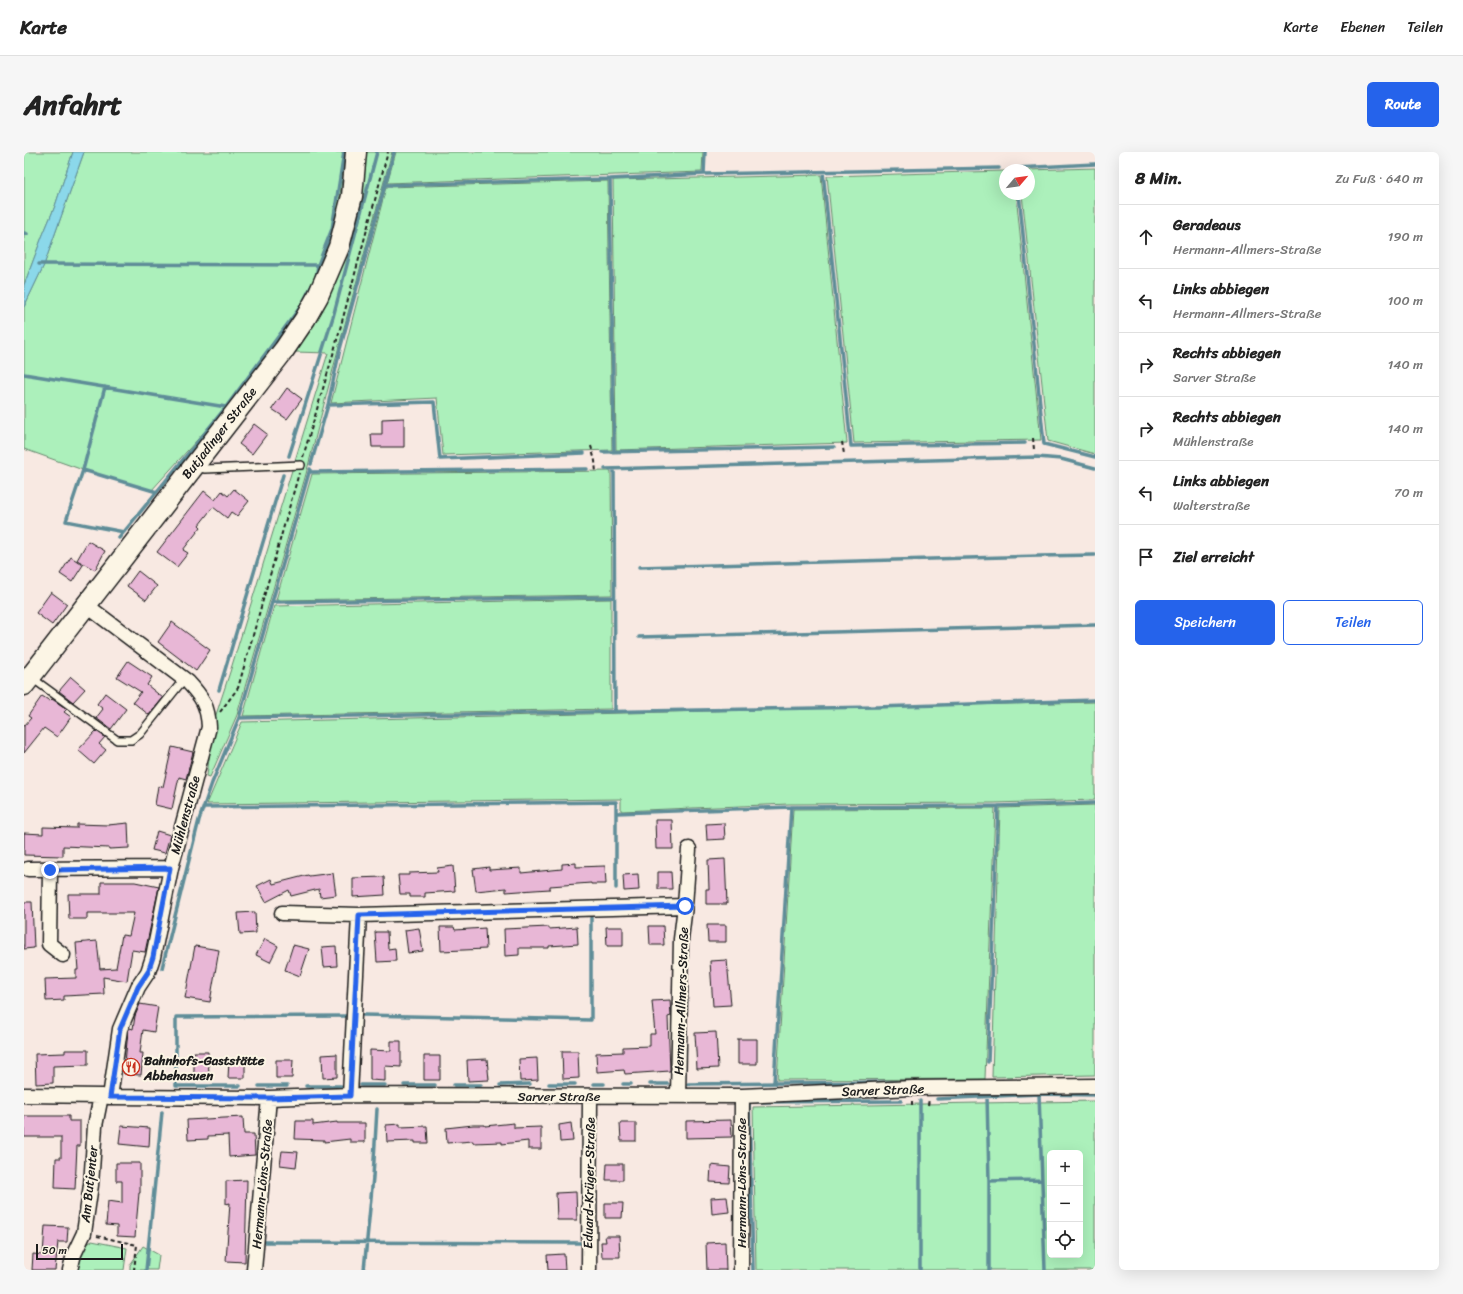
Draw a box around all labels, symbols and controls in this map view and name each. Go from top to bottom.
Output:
text: Karte [20,11,67,44]
text: Karte [1284,15,1318,40]
text: Ebenen [1340,15,1385,40]
text: Teilen [1407,15,1443,40]
text: Anfahrt [24,80,122,129]
button: Route [1367,82,1439,127]
text: 8 Min. [1135,163,1183,193]
north arrow [999,164,1035,200]
text: Zu Fuß · 640 m [1335,167,1423,190]
text: Geradeaus [1173,212,1241,238]
text: 190 m [1388,225,1423,248]
icon: ahead [1135,226,1157,248]
text: Hermann-Allmers-Straße [1173,238,1321,261]
text: Links abbiegen [1173,276,1269,302]
text: 100 m [1388,289,1423,312]
icon: left [1135,290,1157,312]
text: Hermann-Allmers-Straße [1173,302,1321,325]
text: Rechts abbiegen [1173,340,1281,366]
text: 140 m [1388,353,1423,376]
icon: right [1135,354,1157,376]
text: Sarver Straße [1173,366,1256,389]
street label: Butjadinger Straße [175,382,263,484]
text: Rechts abbiegen [1173,404,1281,430]
text: 140 m [1388,417,1423,440]
icon: right [1135,418,1157,440]
text: Mühlenstraße [1173,430,1254,453]
text: Links abbiegen [1173,468,1269,494]
text: 70 m [1394,481,1423,504]
icon: left [1135,482,1157,504]
text: Walterstraße [1173,494,1250,517]
text: Ziel erreicht [1173,544,1254,570]
icon: arrive [1135,546,1157,568]
button: Speichern [1135,600,1275,645]
button: Teilen [1283,600,1423,645]
street label: Mühlenstraße [163,773,207,857]
route end [41,861,59,879]
route start [676,897,694,915]
street label: Hermann-Allmers-Straße [667,926,695,1076]
place label: Bahnhofs-Gaststätte Abbehasuen [143,1049,265,1087]
restaurant icon: Bahnhofs-Gaststätte Abbehasuen [121,1057,141,1077]
street label: Sarver Straße [841,1077,925,1103]
street label: Sarver Straße [518,1085,601,1108]
street label: Eduard-Krüger-Straße [576,1117,602,1249]
street label: Hermann-Löns-Straße [245,1118,279,1250]
street label: Hermann-Löns-Straße [730,1118,753,1248]
street label: Am Butjenter [73,1144,105,1225]
map controls [1047,1150,1083,1258]
button: + [1047,1150,1083,1186]
button: − [1047,1186,1083,1222]
button: locate [1047,1222,1083,1258]
text: 50 m [42,1241,67,1260]
scale bar [36,1242,123,1261]

